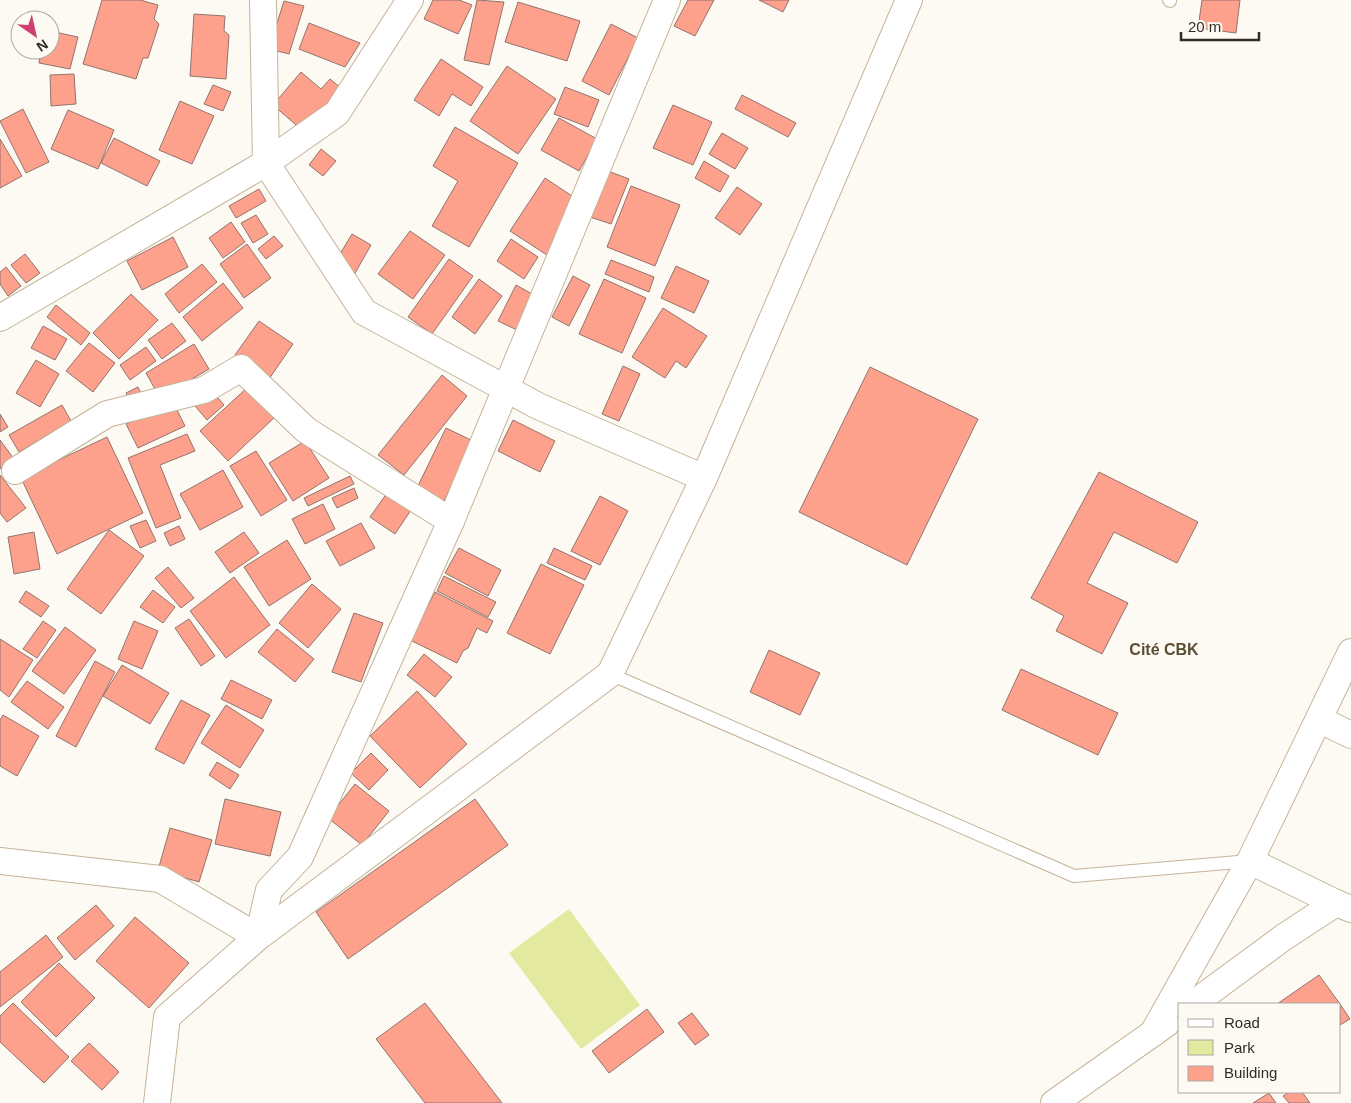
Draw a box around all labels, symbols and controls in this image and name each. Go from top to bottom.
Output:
north arrow [10,10,60,60]
scale bar [1181,10,1258,42]
text: 20 m [1188,18,1221,35]
text: N [34,36,51,55]
district label: Cité CBK [1129,641,1199,658]
legend [1178,1003,1341,1093]
text: Road [1224,1014,1260,1031]
text: Park [1224,1039,1255,1056]
text: Building [1224,1064,1277,1081]

